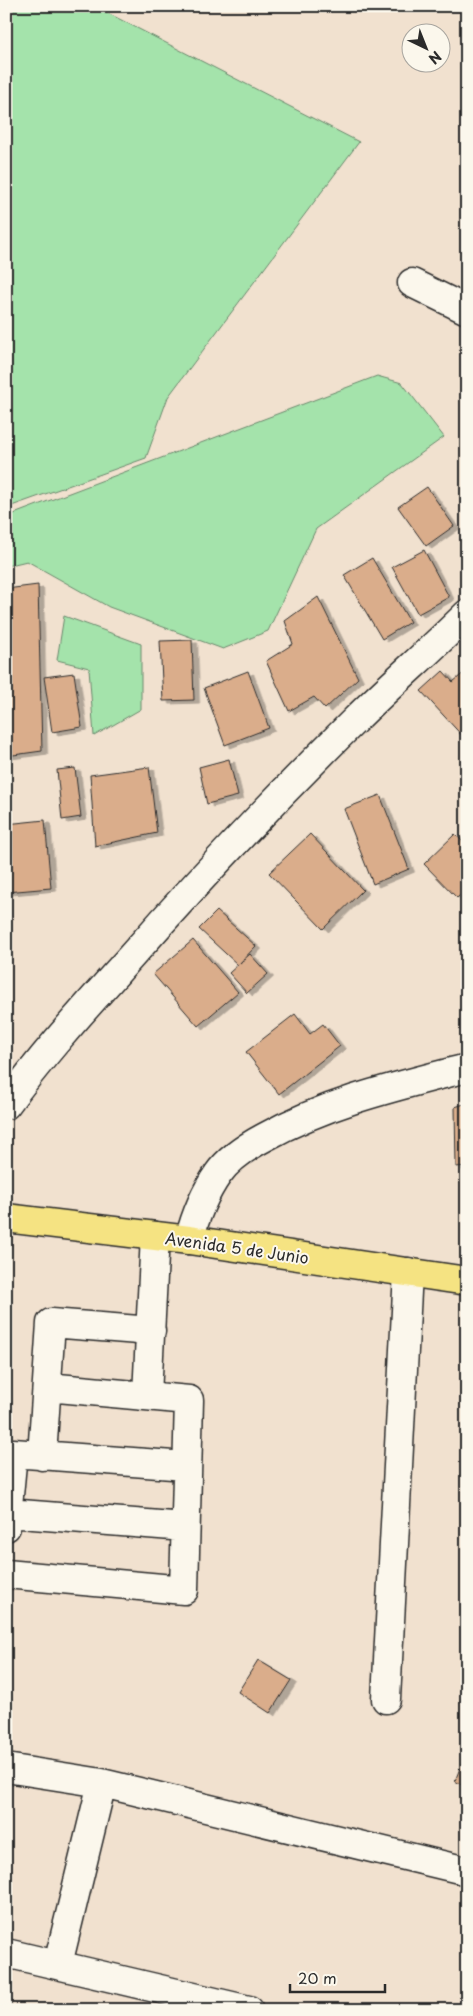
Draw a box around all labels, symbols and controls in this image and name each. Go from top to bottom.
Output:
north arrow [400,22,450,72]
text: N [424,46,446,69]
street label: Avenida 5 de Junio [164,1225,311,1269]
scale bar [290,1961,386,1993]
text: 20 m [298,1966,337,1989]

